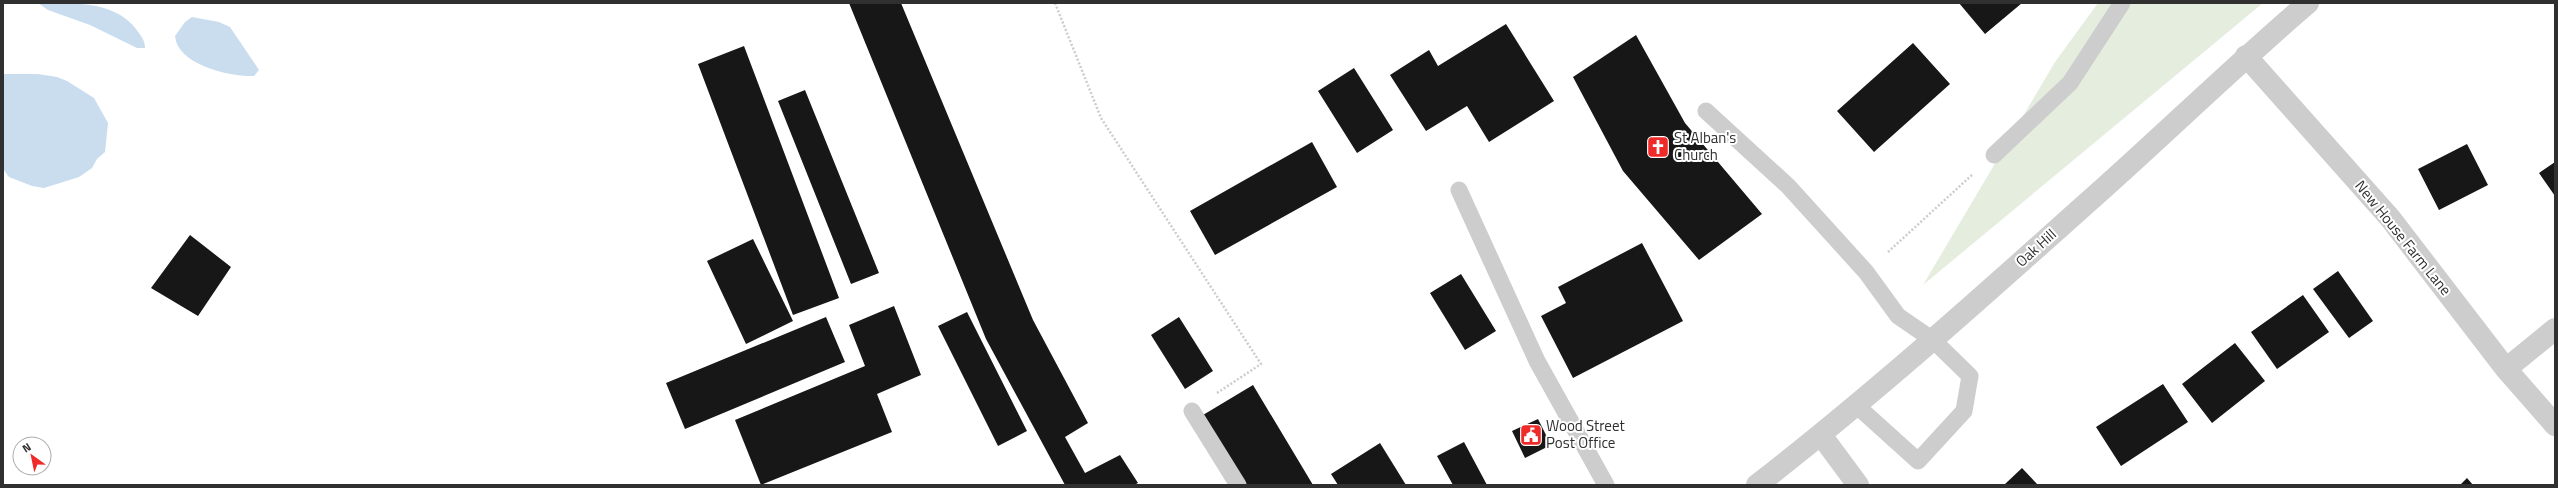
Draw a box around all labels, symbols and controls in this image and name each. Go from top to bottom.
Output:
place label: St Alban's Church [1674,126,1736,166]
church icon: St Alban's Church [1645,134,1671,160]
street label: New House Farm Lane [2350,175,2457,300]
street label: Oak Hill [2010,223,2061,272]
place label: Wood Street Post Office [1546,414,1625,454]
public building icon: Wood Street Post Office [1518,422,1544,448]
north arrow [12,436,52,476]
text: N [19,439,34,456]

